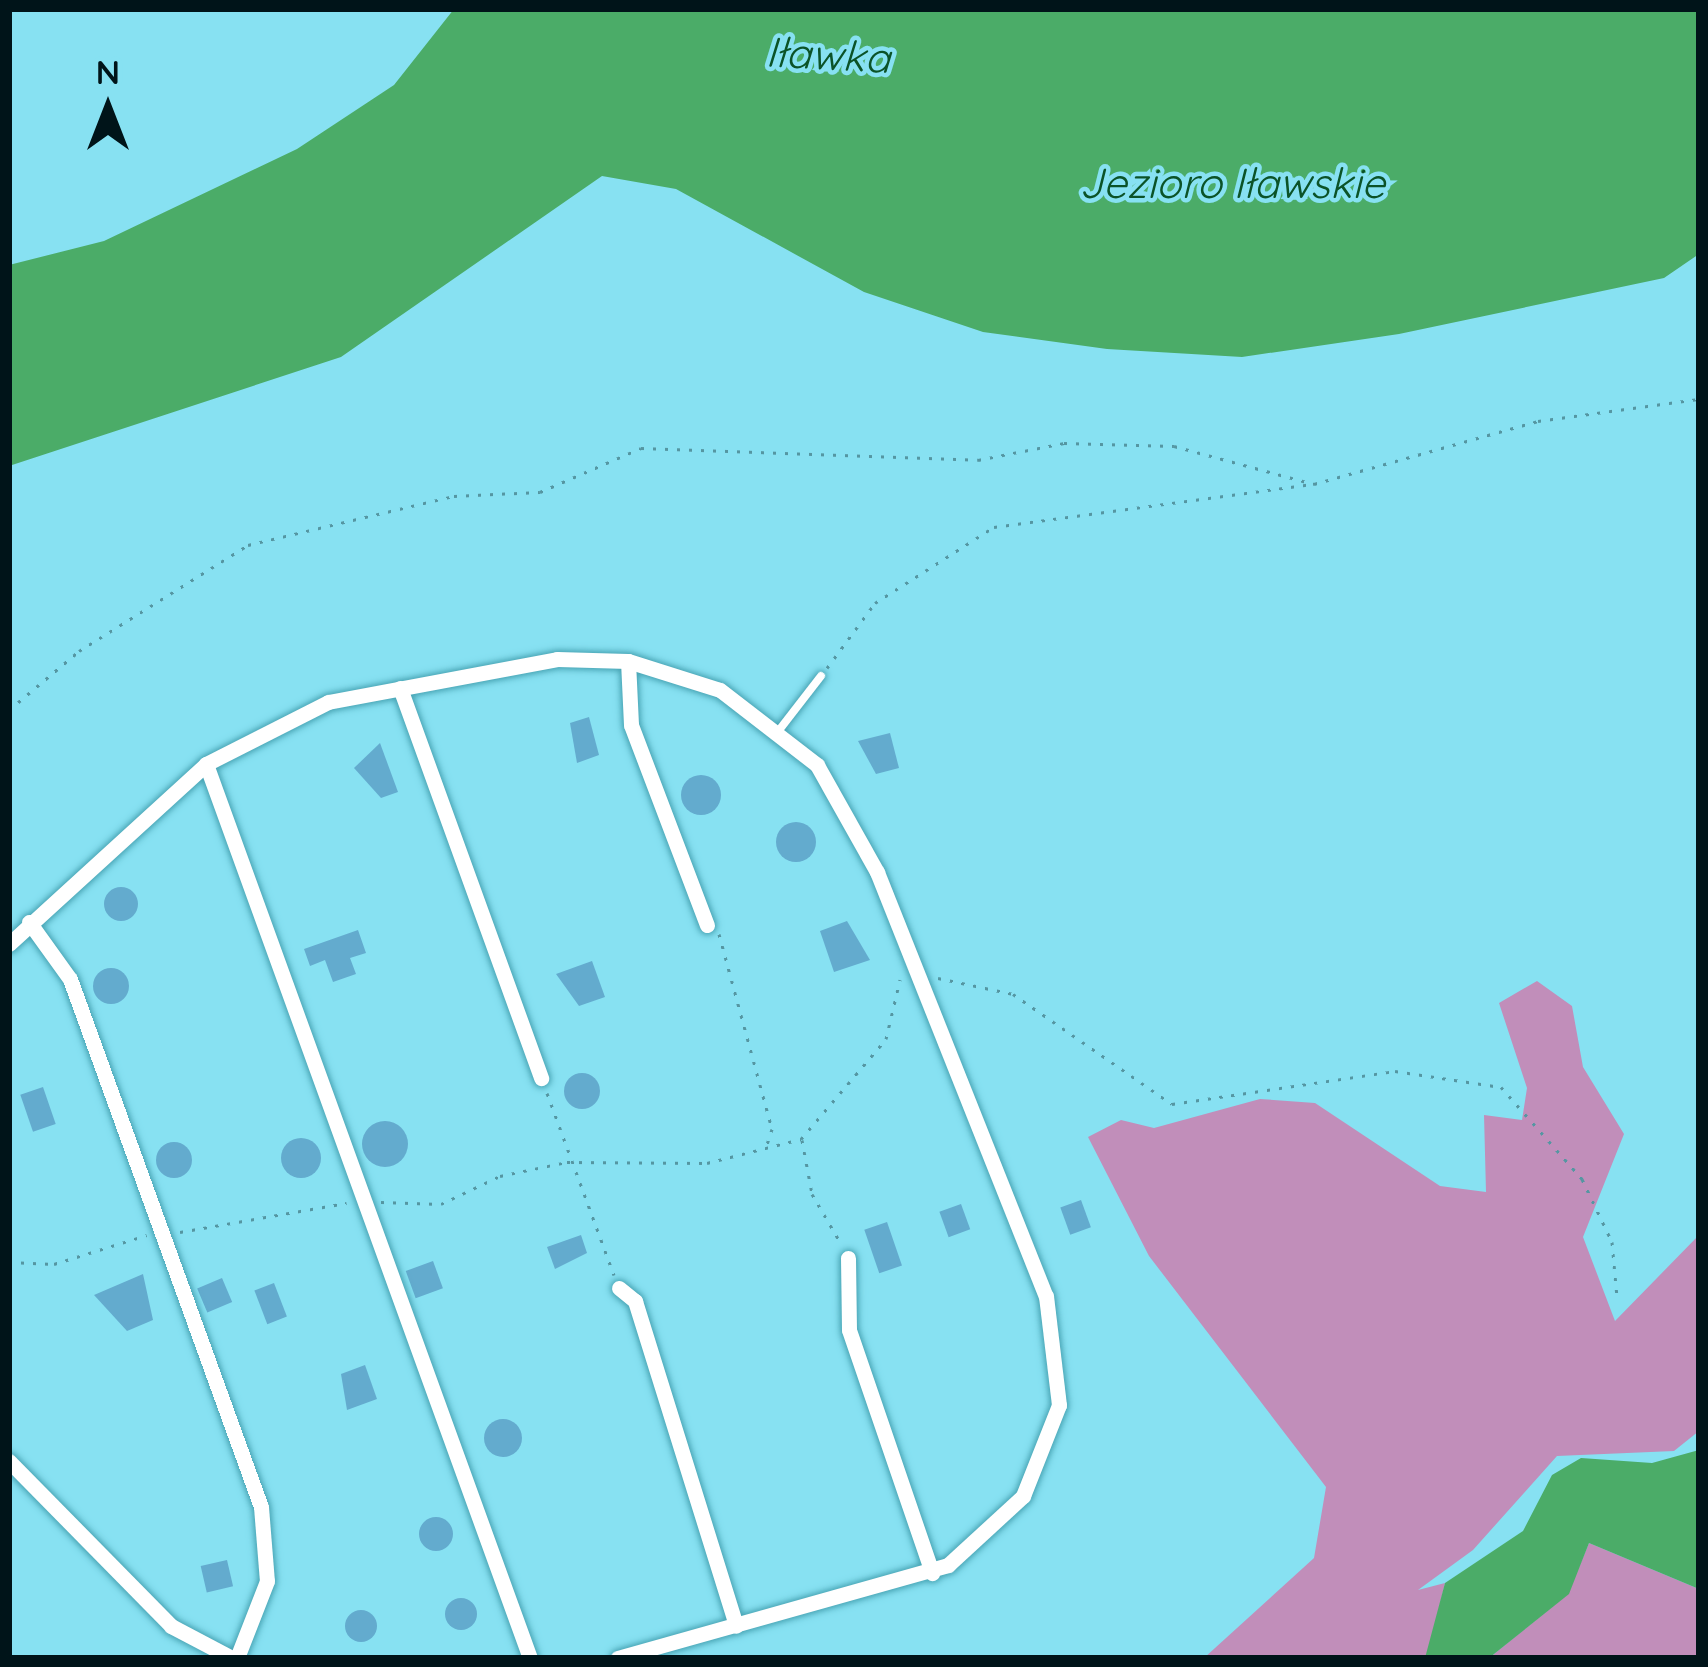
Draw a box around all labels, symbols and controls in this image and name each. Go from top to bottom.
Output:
water label: Iławka [764,27,892,83]
north arrow [48,48,168,168]
text: N [96,51,120,92]
water label: Jezioro Iławskie [1079,158,1385,208]

